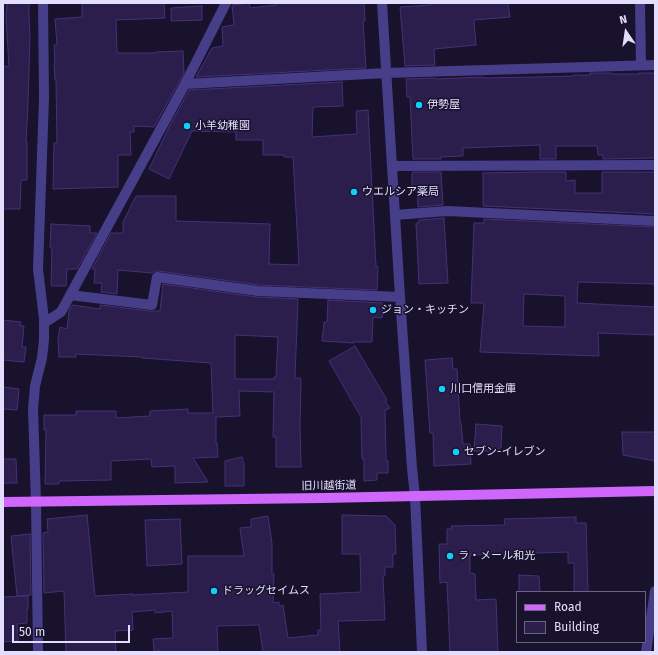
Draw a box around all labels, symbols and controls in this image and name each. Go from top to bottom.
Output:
north arrow [606,12,646,52]
text: N [618,13,628,27]
place label: 伊勢屋 [427,98,460,112]
marker: 伊勢屋 [414,100,424,110]
place label: 小羊幼稚園 [195,119,250,133]
marker: 小羊幼稚園 [182,121,192,131]
place label: ウエルシア薬局 [362,185,439,199]
marker: ウエルシア薬局 [349,187,359,197]
place label: ジョン・キッチン [381,303,469,317]
marker: ジョン・キッチン [368,305,378,315]
place label: 川口信用金庫 [450,382,516,396]
marker: 川口信用金庫 [437,384,447,394]
place label: セブン-イレブン [464,445,545,459]
marker: セブン-イレブン [451,447,461,457]
street label: 旧川越街道 [301,479,357,493]
place label: ラ・メール和光 [458,549,535,563]
marker: ラ・メール和光 [445,551,455,561]
place label: ドラッグセイムス [222,584,310,598]
marker: ドラッグセイムス [209,586,219,596]
legend [516,591,646,643]
text: Road [554,600,582,614]
scale bar [14,617,132,643]
text: Building [554,620,599,634]
text: 50 m [19,625,45,639]

